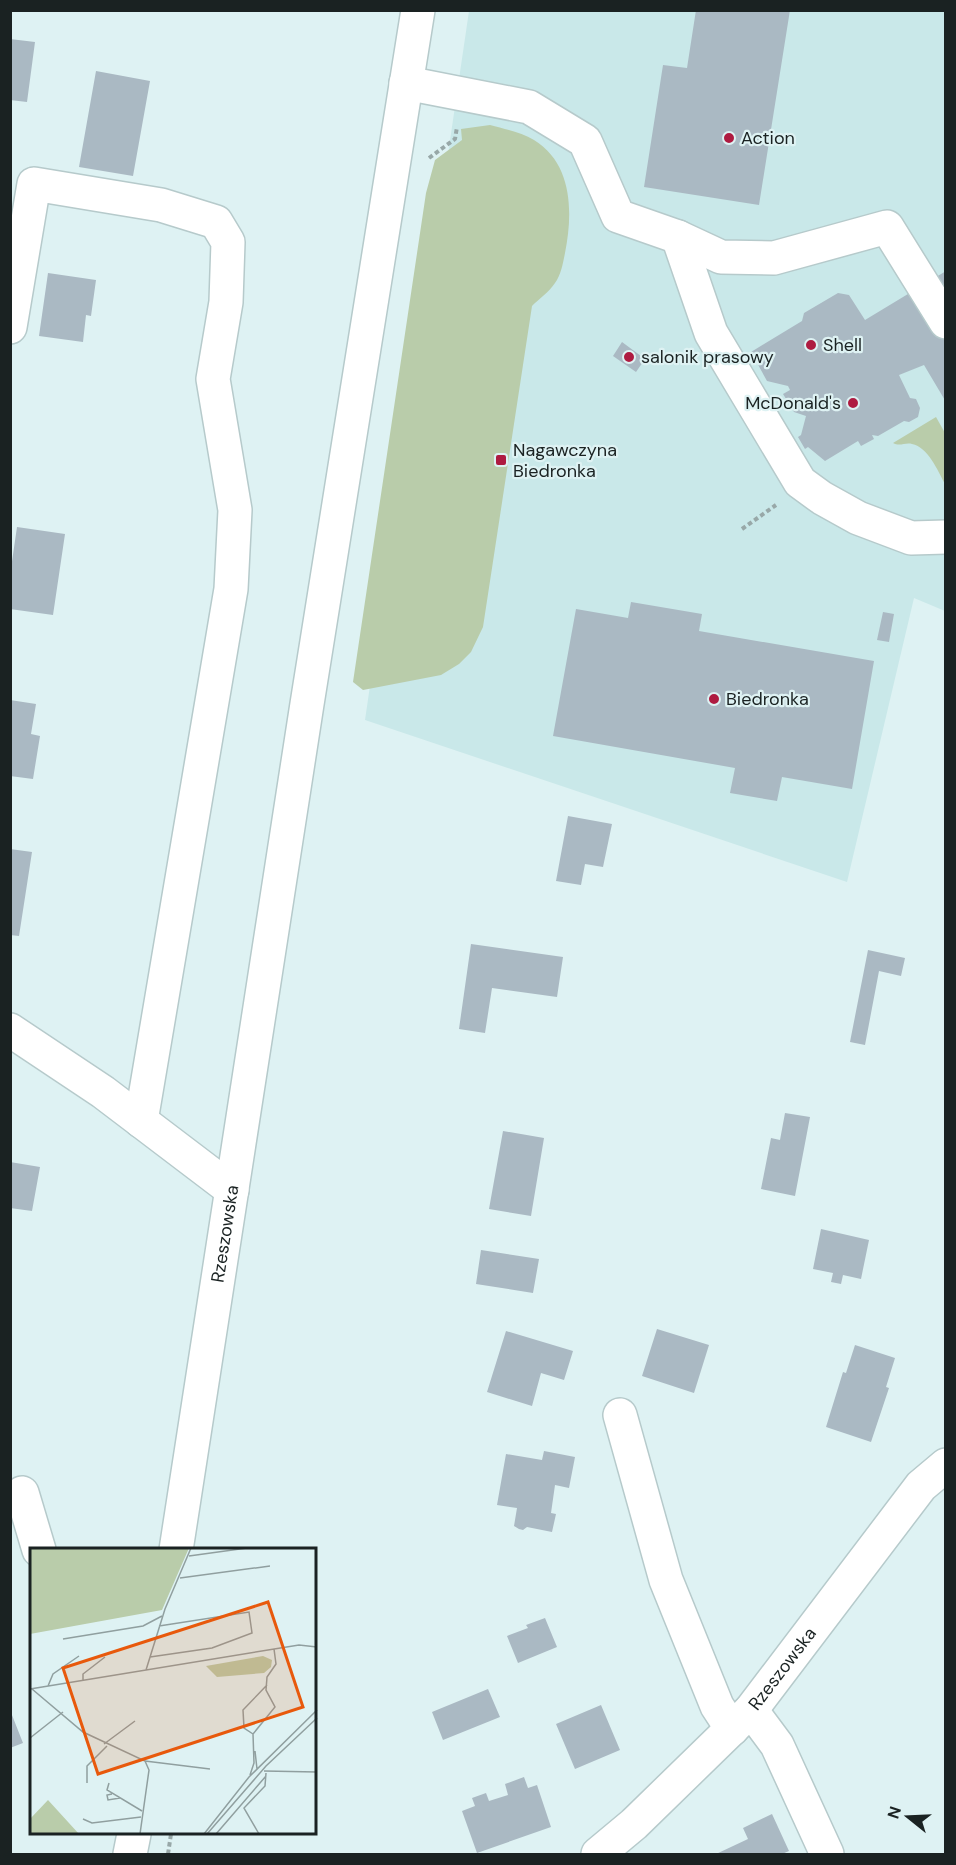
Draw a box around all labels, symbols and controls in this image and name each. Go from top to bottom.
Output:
place label: Action [741,126,795,150]
marker: Action [722,131,736,145]
place label: Shell [823,333,862,357]
marker: Shell [804,338,818,352]
place label: salonik prasowy [641,345,774,369]
marker: salonik prasowy [622,350,636,364]
place label: McDonald's [745,391,841,415]
marker: McDonald's [846,396,860,410]
place label: Nagawczyna Biedronka [513,438,617,483]
marker: Nagawczyna Biedronka [494,453,508,467]
place label: Biedronka [726,687,809,711]
marker: Biedronka [707,692,721,706]
street label: Rzeszowska [206,1183,244,1284]
inset map [30,1548,316,1835]
street label: Rzeszowska [743,1622,822,1715]
north arrow [878,1787,938,1847]
text: N [882,1804,906,1821]

